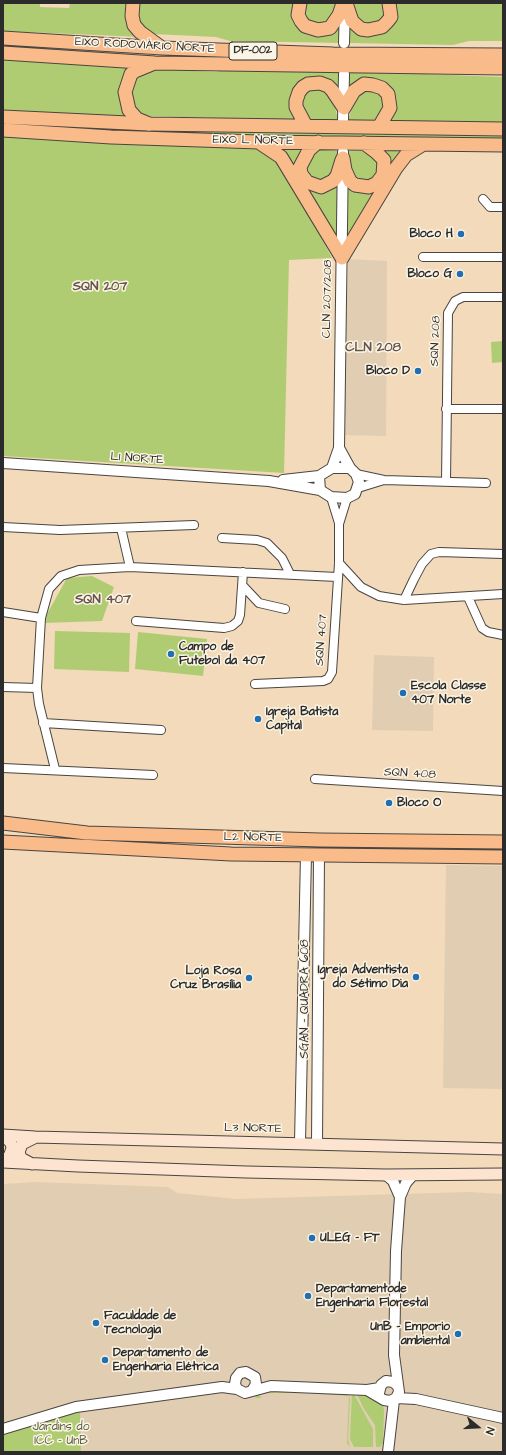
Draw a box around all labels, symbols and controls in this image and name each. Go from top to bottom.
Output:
street label: EIXO RODOVIÁRIO NORTE [75,35,215,57]
road number: DF-002 [229,42,277,60]
street label: EIXO L NORTE [212,133,294,149]
place label: Bloco H [409,227,453,241]
marker: Bloco H [456,229,466,239]
street label: CLN 207/208 [320,260,336,338]
place label: Bloco G [407,267,452,281]
marker: Bloco G [455,269,465,279]
district label: SQN 207 [73,279,127,295]
street label: SQN 208 [428,315,444,367]
district label: CLN 208 [345,340,401,356]
place label: Bloco D [366,364,410,378]
marker: Bloco D [413,366,423,376]
street label: L1 NORTE [110,450,164,468]
district label: SQN 407 [75,592,131,608]
street label: SQN 407 [313,614,331,666]
place label: Campo de Futebol da 407 [179,640,265,668]
marker: Campo de Futebol da 407 [166,649,176,659]
place label: Escola Classe 407 Norte [411,679,486,707]
marker: Escola Classe 407 Norte [398,688,408,698]
place label: Igreja Batista Capital [266,705,338,733]
marker: Igreja Batista Capital [253,714,263,724]
street label: SQN 408 [384,765,436,783]
place label: Bloco O [397,796,441,810]
marker: Bloco O [384,798,394,808]
street label: L2 NORTE [224,830,282,846]
street label: SGAN - QUADRA 608 [298,939,312,1059]
place label: Igreja Adventista do Sétimo Dia [318,963,408,991]
place label: Loja Rosa Cruz Brasília [170,964,241,992]
marker: Igreja Adventista do Sétimo Dia [411,972,421,982]
marker: Loja Rosa Cruz Brasília [244,973,254,983]
street label: L3 NORTE [224,1121,282,1137]
place label: ULEG - FT [320,1231,380,1245]
marker: ULEG - FT [307,1233,317,1243]
place label: Departamentode Engenharia Florestal [316,1282,428,1310]
marker: Departamentode Engenharia Florestal [303,1291,313,1301]
place label: Faculdade de Tecnologia [104,1309,176,1337]
marker: Faculdade de Tecnologia [91,1318,101,1328]
place label: UnB - Emporio ambiental [370,1320,450,1348]
marker: UnB - Emporio ambiental [453,1329,463,1339]
place label: Departamento de Engenharia Elétrica [113,1346,219,1374]
marker: Departamento de Engenharia Elétrica [100,1355,110,1365]
north arrow [458,1407,498,1447]
park label: Jardins do ICC - UnB [33,1420,89,1448]
text: N [482,1425,498,1436]

